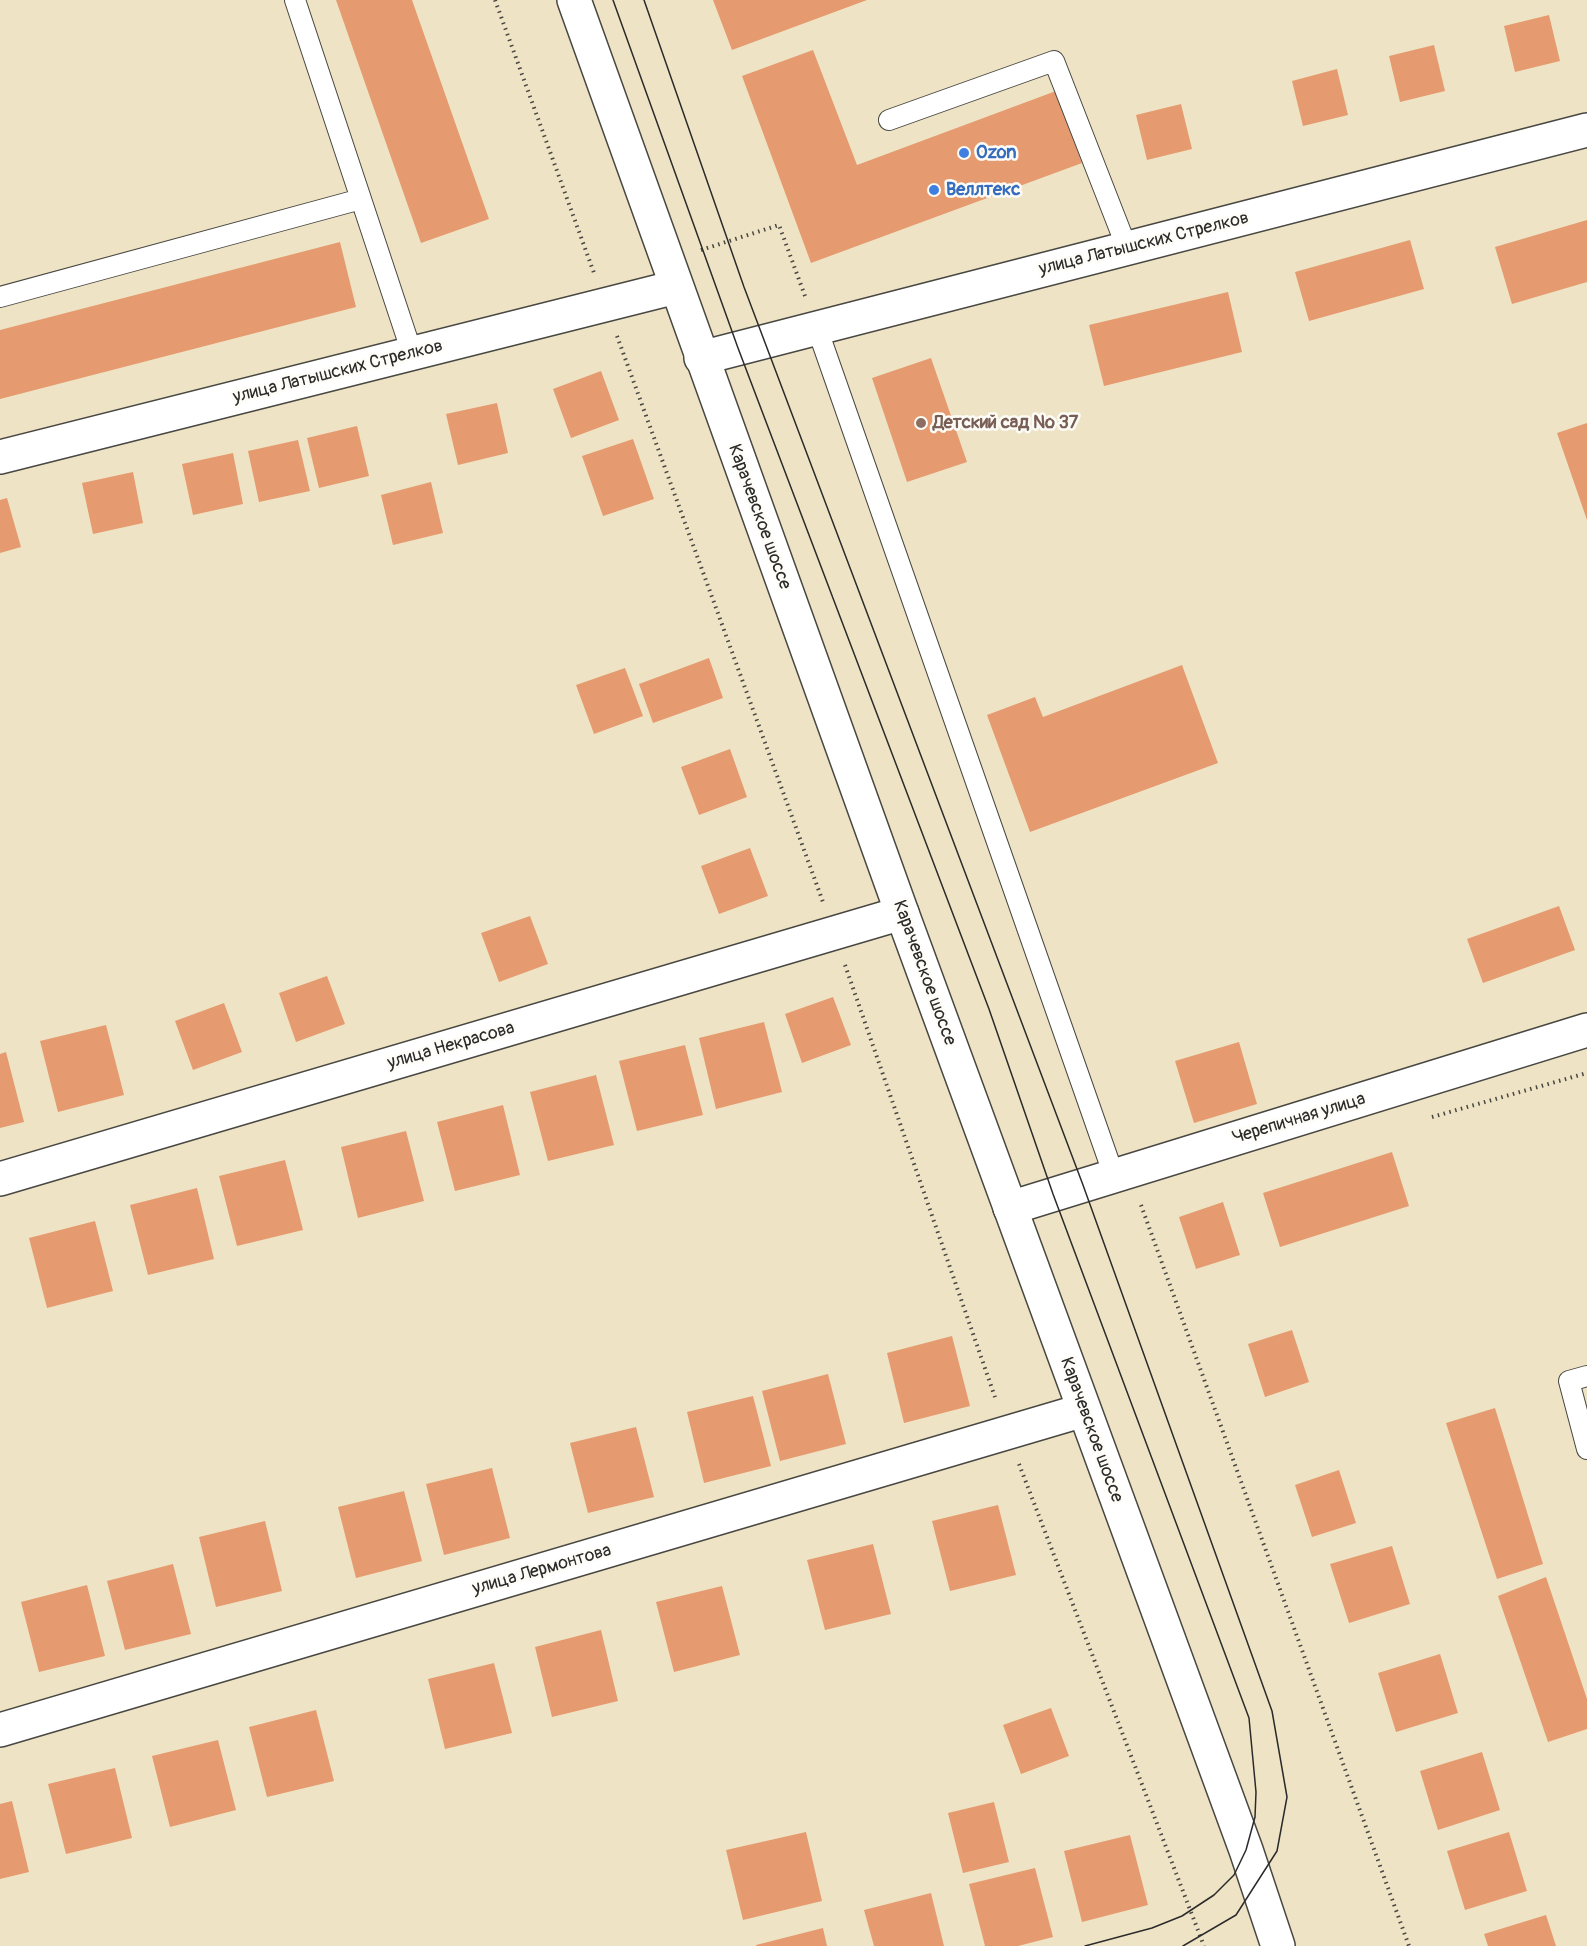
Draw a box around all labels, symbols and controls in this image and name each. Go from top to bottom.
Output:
place label: Ozon [976,142,1016,164]
marker: Ozon [957,146,971,160]
place label: Веллтекс [946,179,1020,201]
marker: Веллтекс [927,183,941,197]
street label: улица Латышских Стрелков [1037,207,1251,281]
street label: улица Латышских Стрелков [231,335,445,409]
place label: Детский сад № 37 [933,412,1078,434]
marker: Детский сад № 37 [914,416,928,430]
street label: Карачевское шоссе [723,441,795,593]
street label: Карачевское шоссе [888,897,960,1049]
street label: улица Некрасова [385,1018,517,1074]
street label: Черепичная улица [1230,1089,1368,1149]
street label: Карачевское шоссе [1055,1354,1127,1506]
street label: улица Лермонтова [470,1540,614,1600]

